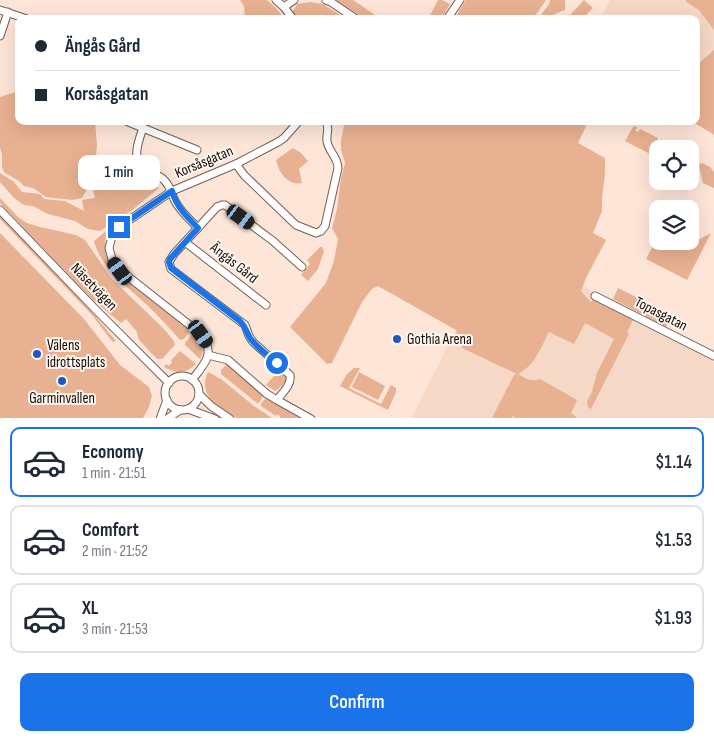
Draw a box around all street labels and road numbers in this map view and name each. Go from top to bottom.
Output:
street label: Korsåsgatan [172,141,236,183]
street label: Ängås Gård [205,238,262,288]
street label: Näsetvägen [67,259,121,315]
street label: Topasgatan [631,293,691,335]

